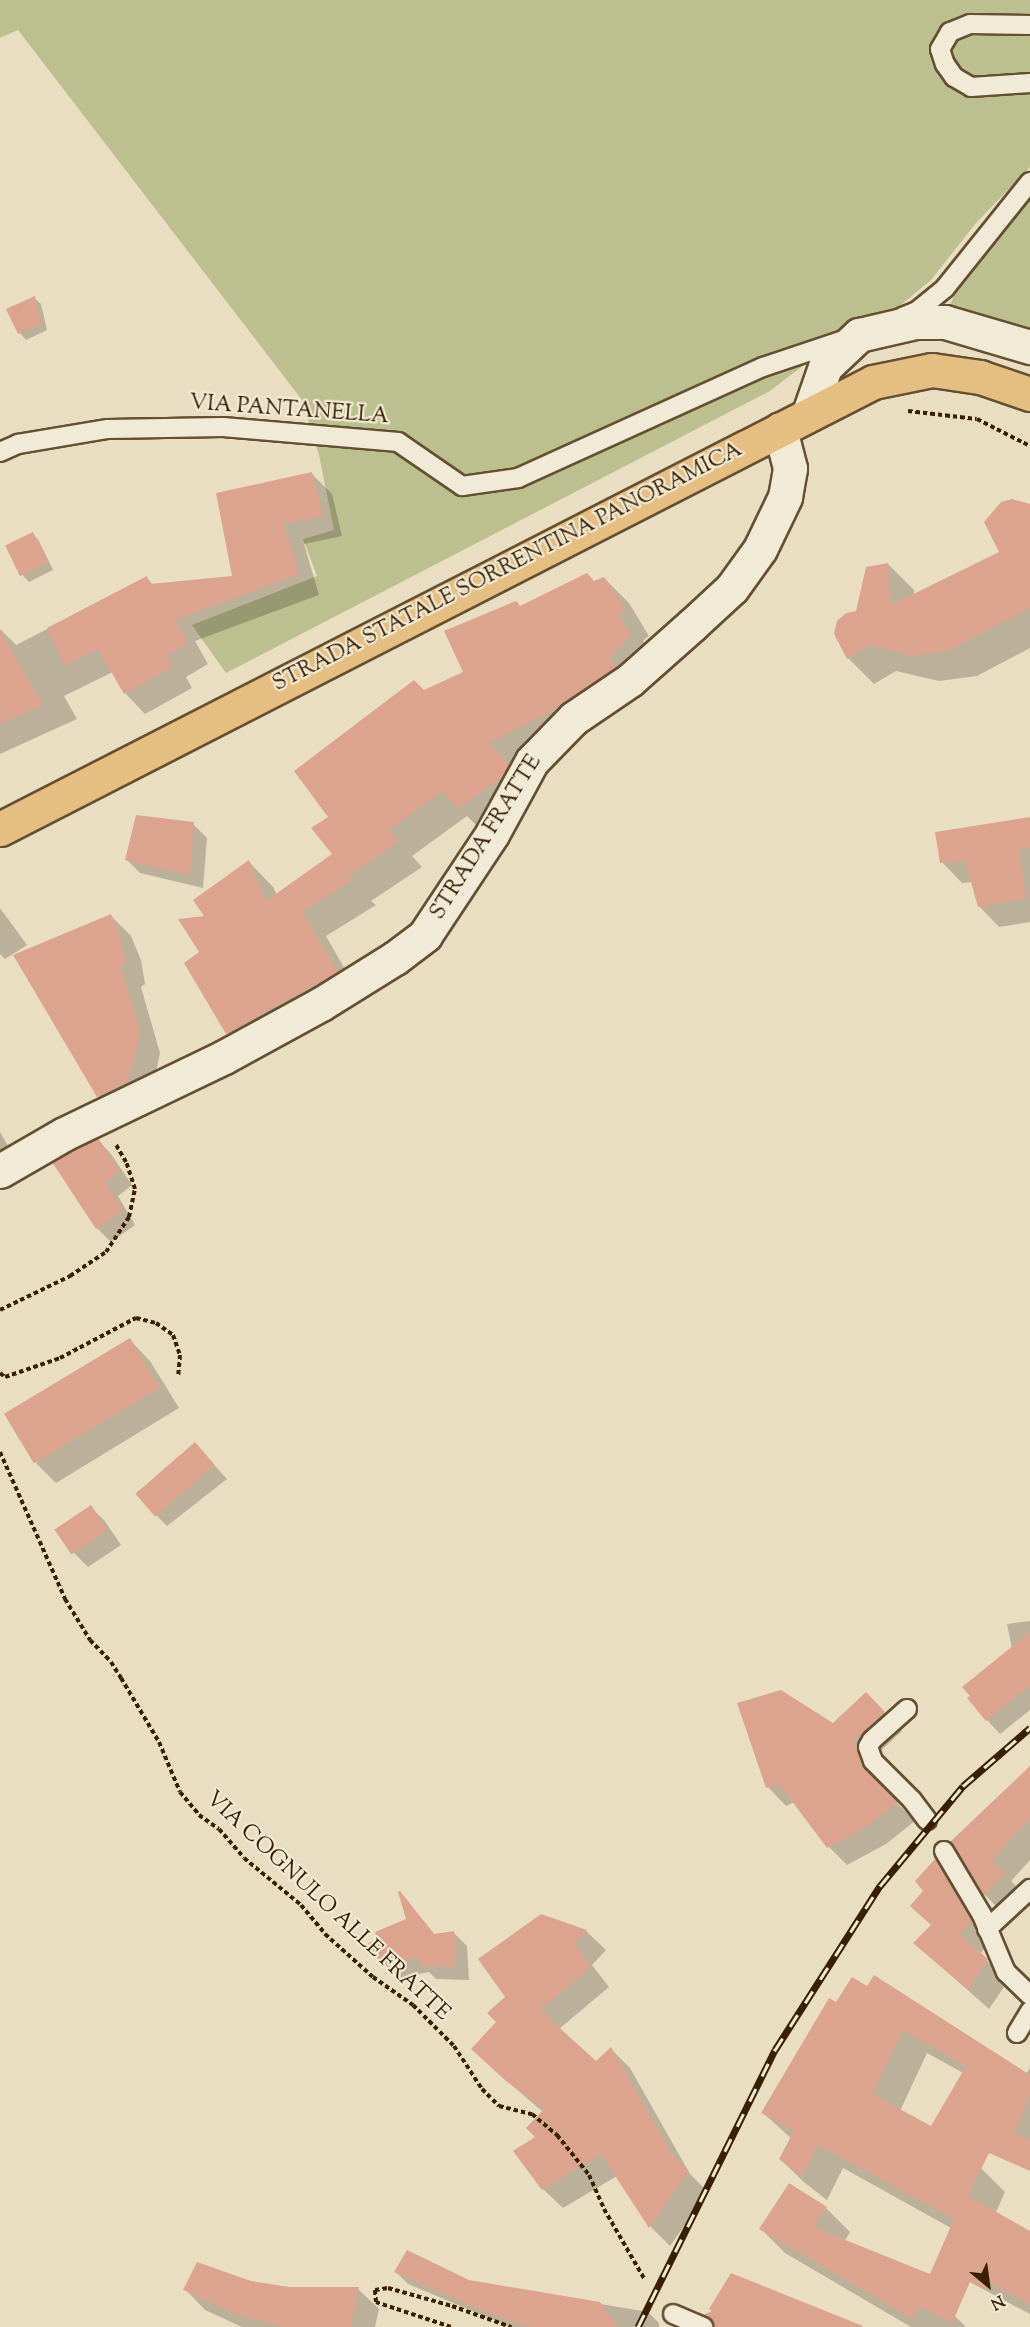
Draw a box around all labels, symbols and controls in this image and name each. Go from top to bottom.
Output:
street label: VIA PANTANELLA [188,391,390,431]
street label: STRADA STATALE SORRENTINA PANORAMICA [269,437,747,699]
street label: STRADA FRATTE [426,751,548,925]
street label: VIA COGNULO ALLE FRATTE [199,1787,455,2027]
north arrow [958,2255,1018,2315]
text: N [986,2288,1008,2314]

